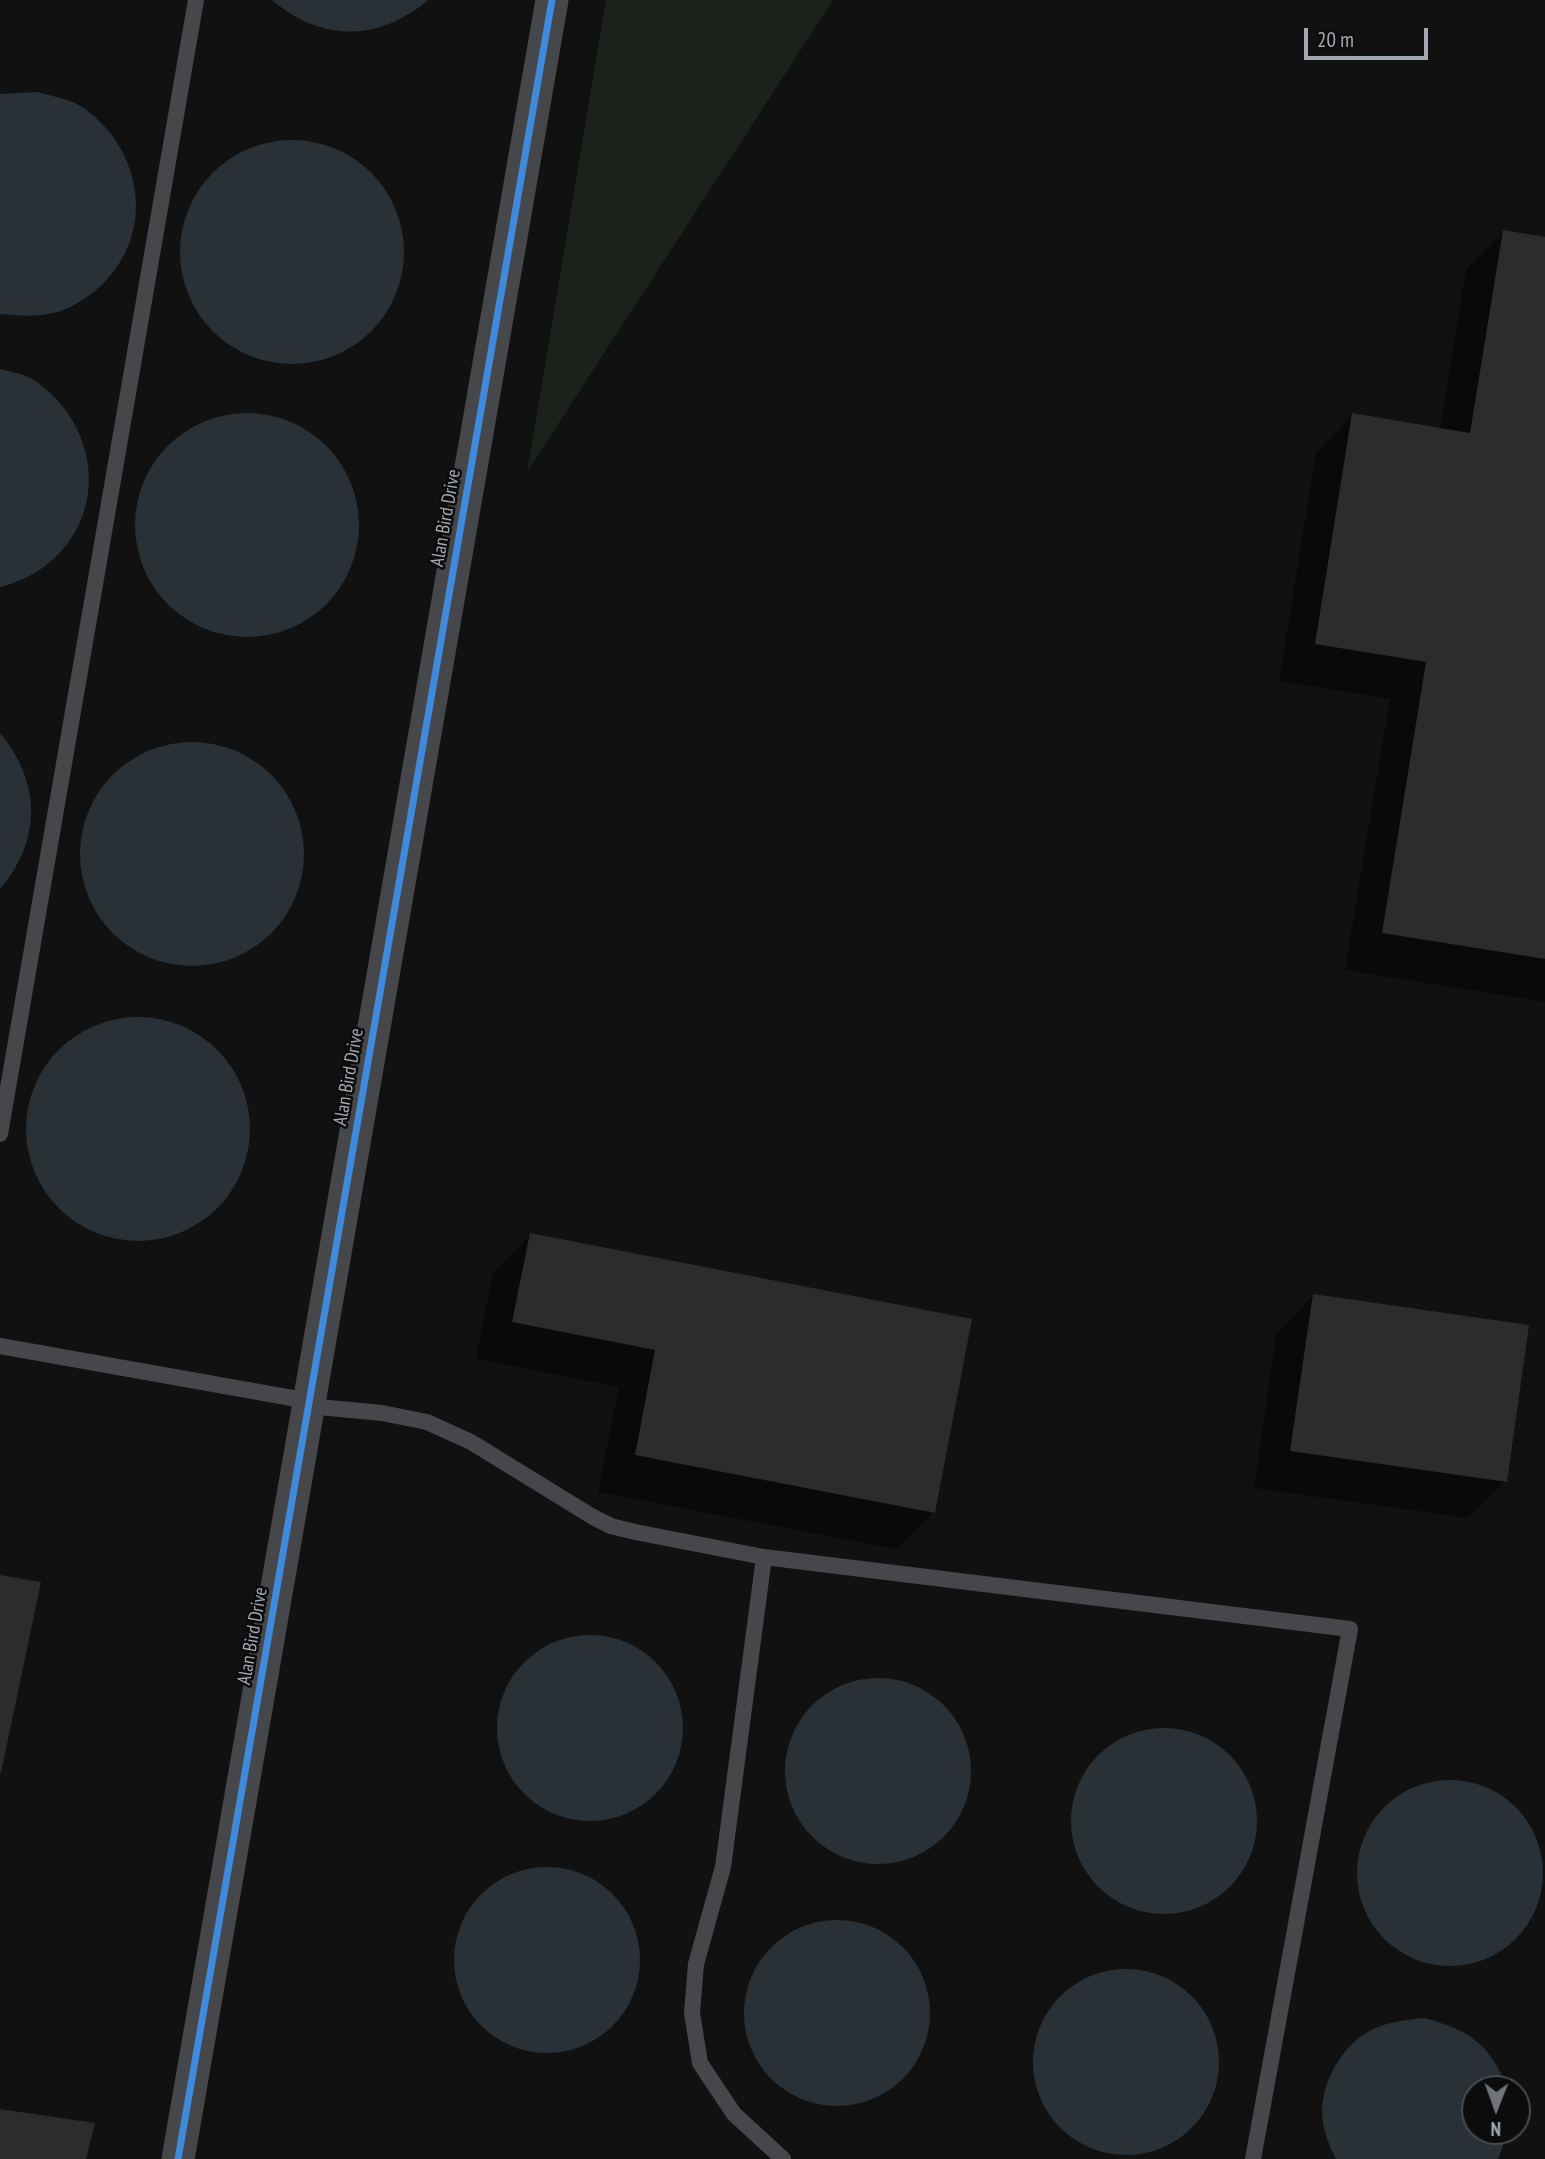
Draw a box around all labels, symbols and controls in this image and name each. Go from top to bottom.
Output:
scale bar [1307,14,1431,58]
text: 20 m [1317,26,1354,53]
street label: Alan Bird Drive [426,468,466,568]
street label: Alan Bird Drive [329,1027,369,1127]
street label: Alan Bird Drive [233,1586,273,1686]
north arrow [1461,2075,1531,2145]
text: N [1490,2117,1501,2141]

